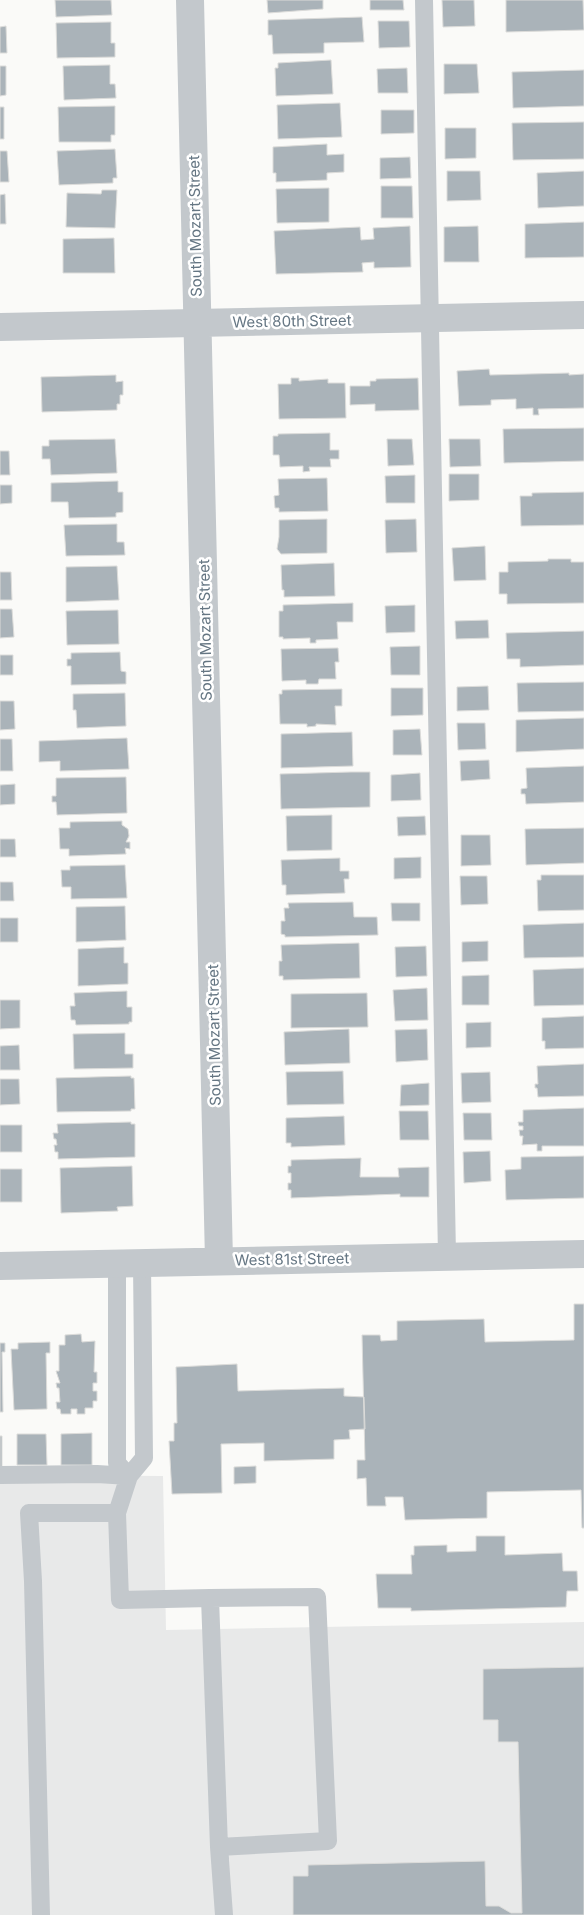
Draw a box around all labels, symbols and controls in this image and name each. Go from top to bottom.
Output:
street label: South Mozart Street [184,155,206,297]
street label: West 80th Street [232,310,352,332]
street label: South Mozart Street [194,559,216,701]
street label: South Mozart Street [203,964,225,1106]
street label: West 81st Street [235,1249,350,1269]

